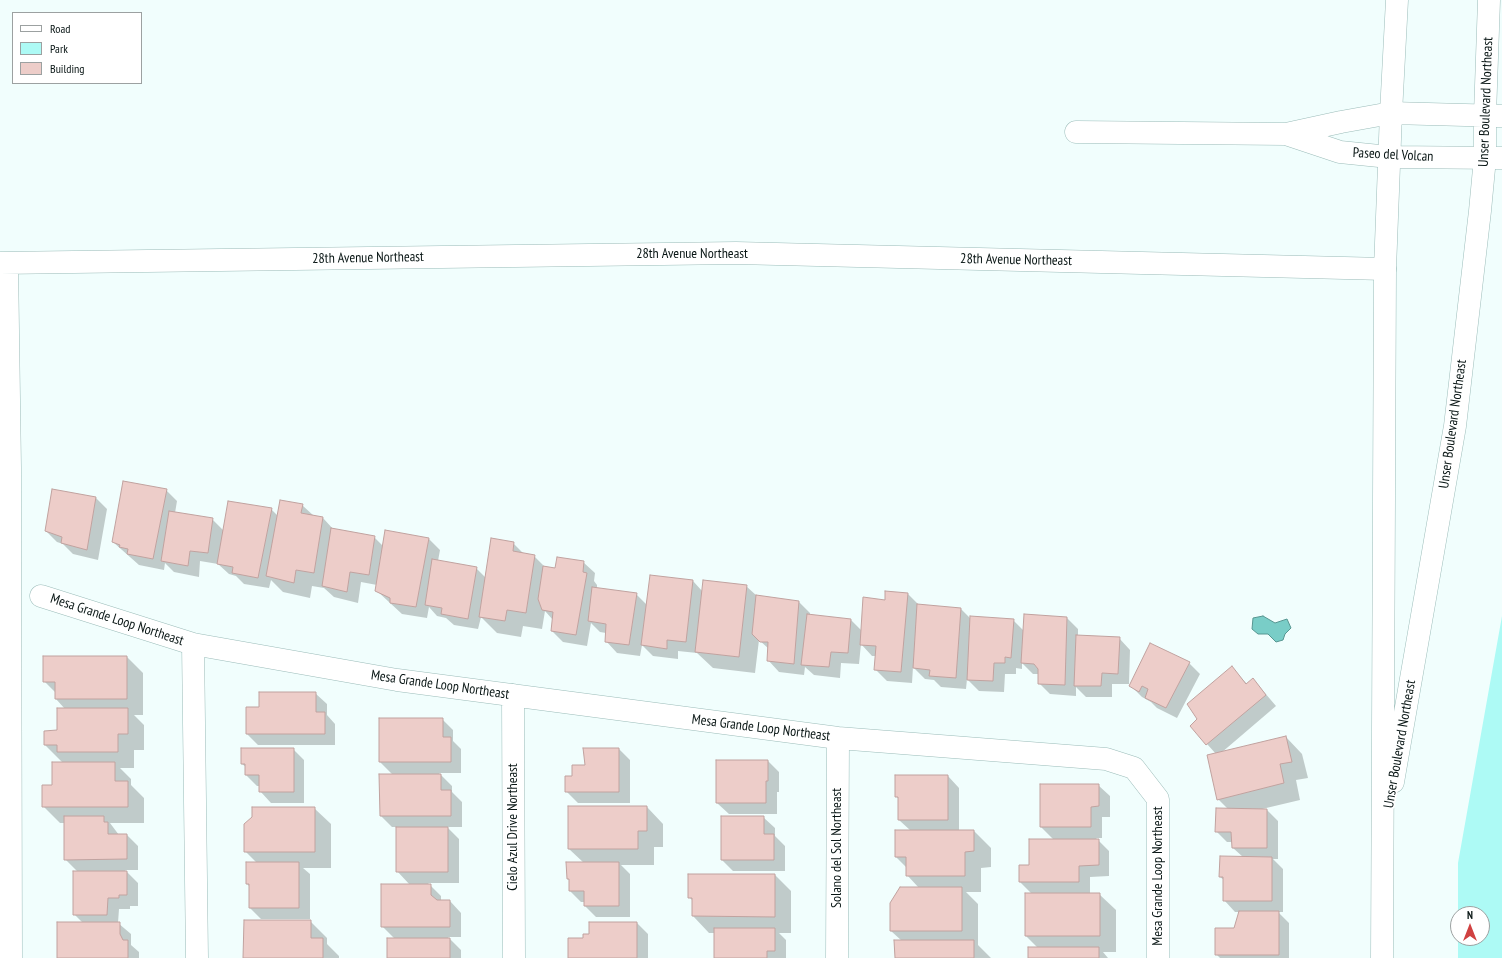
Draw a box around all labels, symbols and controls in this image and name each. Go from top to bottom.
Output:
legend [12,12,142,84]
text: Road [50,21,70,36]
street label: Unser Boulevard Northeast [1475,37,1497,167]
text: Park [50,41,68,56]
text: Building [50,61,85,76]
street label: Paseo del Volcan [1352,144,1434,166]
street label: 28th Avenue Northeast [636,246,748,262]
street label: 28th Avenue Northeast [312,249,424,267]
street label: 28th Avenue Northeast [960,251,1072,269]
street label: Unser Boulevard Northeast [1436,359,1470,489]
street label: Mesa Grande Loop Northeast [48,590,186,650]
street label: Mesa Grande Loop Northeast [370,667,510,703]
street label: Unser Boulevard Northeast [1380,679,1420,809]
street label: Mesa Grande Loop Northeast [691,711,831,745]
street label: Cielo Azul Drive Northeast [505,763,521,891]
street label: Solano del Sol Northeast [829,788,845,908]
street label: Mesa Grande Loop Northeast [1150,806,1166,946]
north arrow [1450,906,1490,946]
text: N [1467,908,1473,922]

